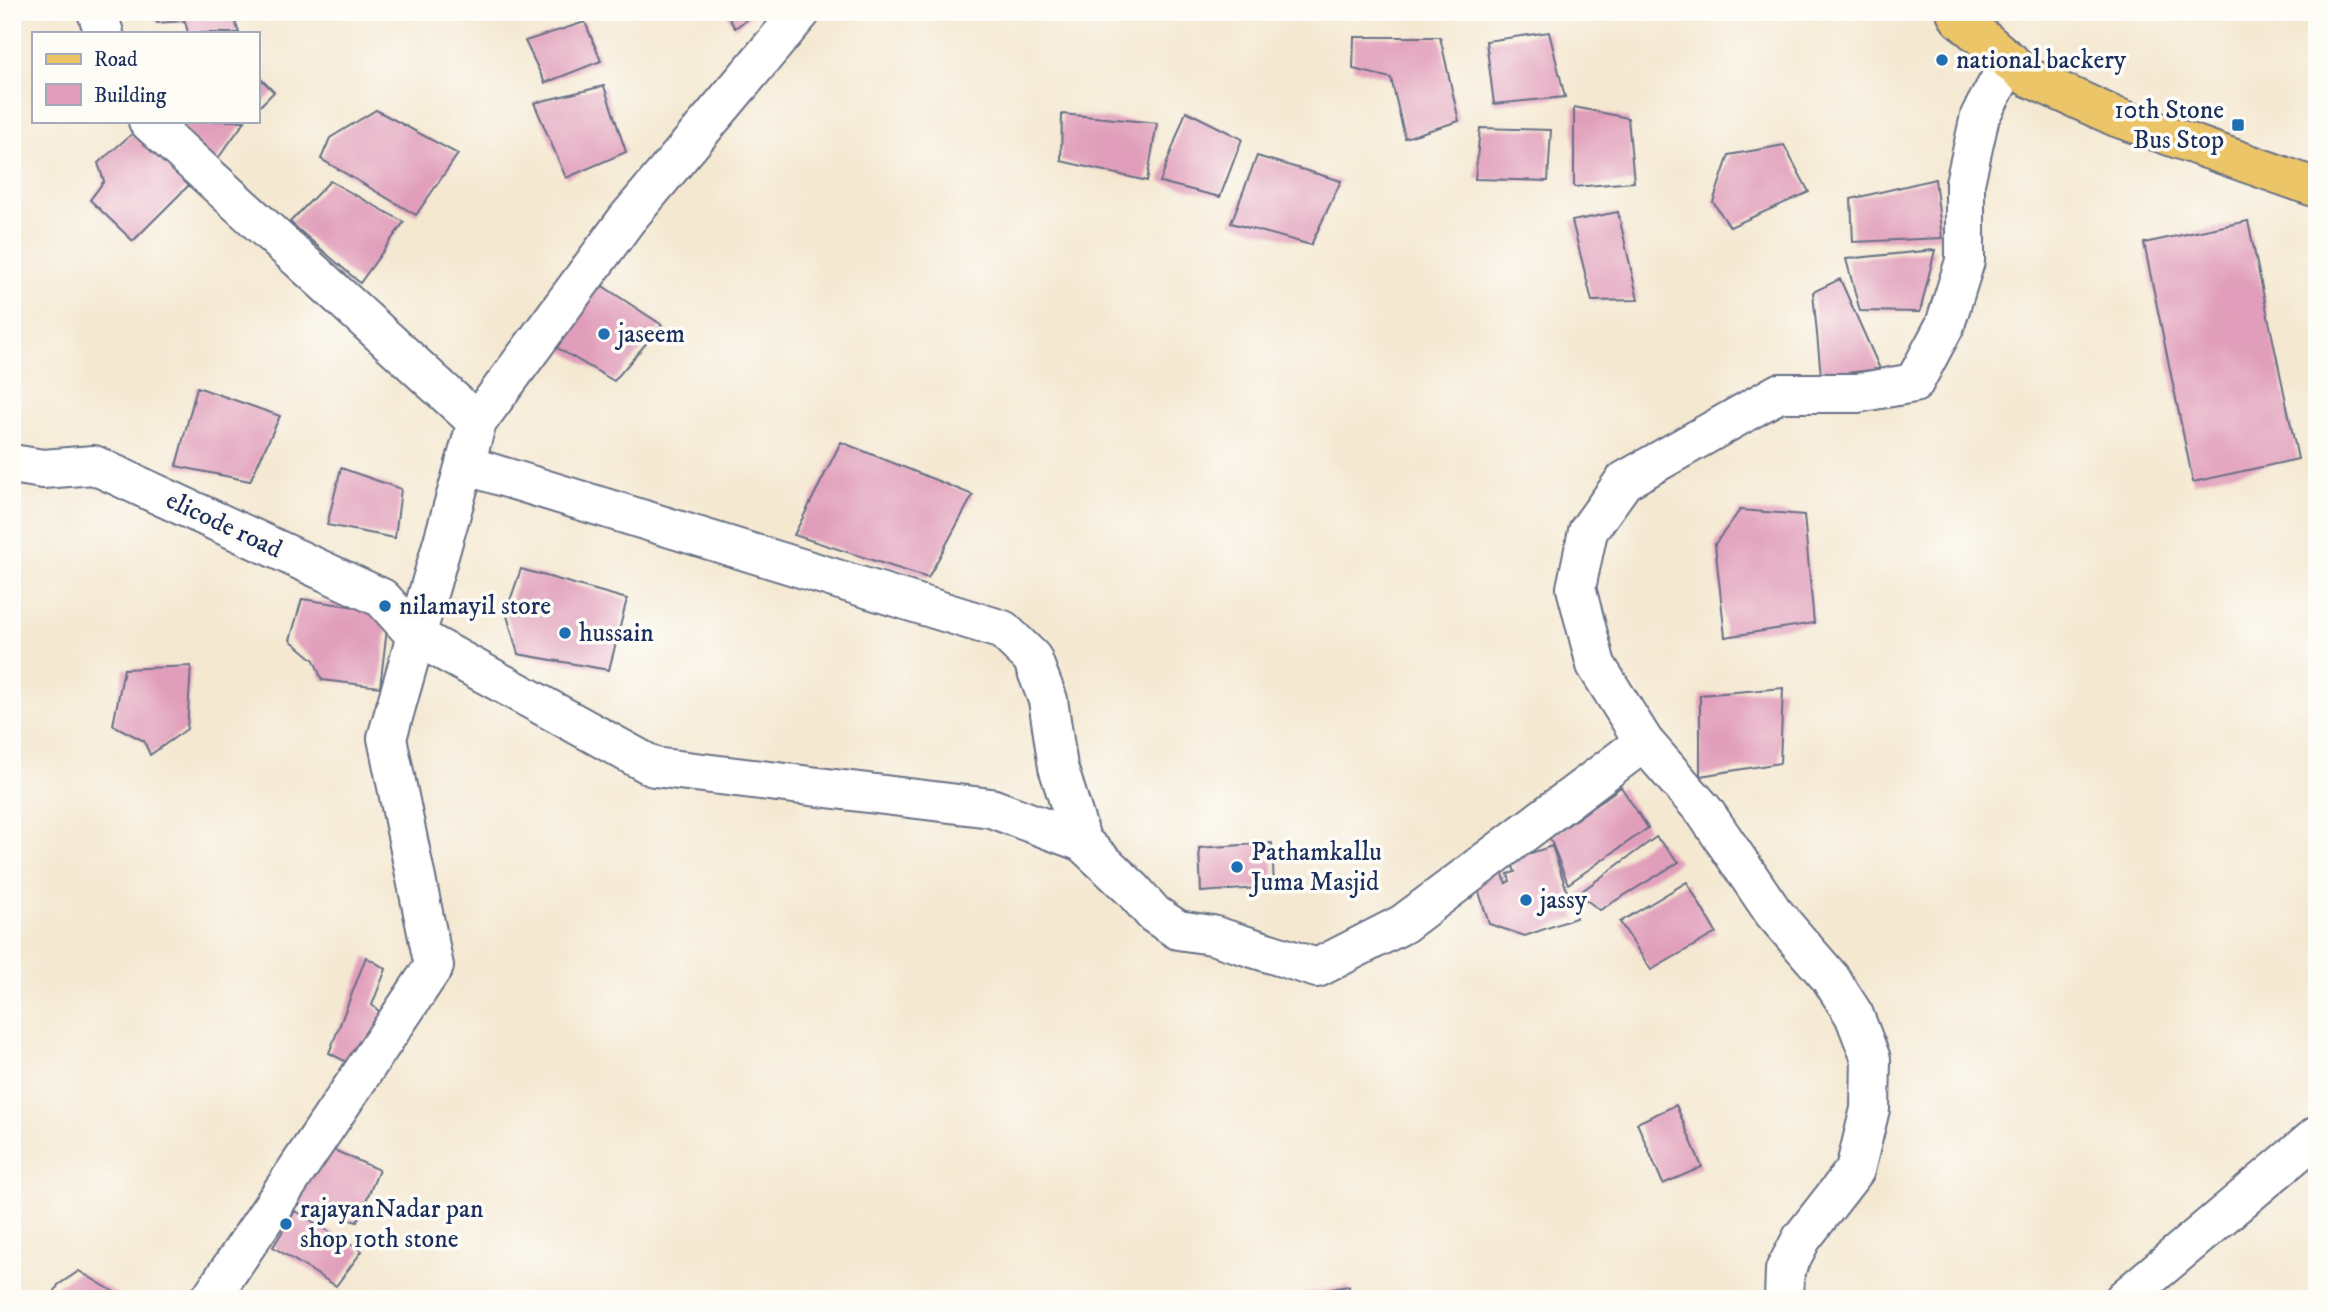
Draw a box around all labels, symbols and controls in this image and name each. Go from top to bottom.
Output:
legend [32,32,259,122]
place label: national backery [1956,44,2127,77]
text: Road [94,47,138,73]
marker: national backery [1934,52,1950,68]
text: Building [94,83,167,109]
place label: 10th Stone Bus Stop [2114,94,2224,157]
marker: 10th Stone Bus Stop [2230,117,2246,133]
place label: jaseem [614,318,685,351]
marker: jaseem [596,326,612,342]
street label: elicode road [160,484,288,566]
place label: nilamayil store [399,590,551,623]
marker: nilamayil store [377,598,393,614]
place label: hussain [579,617,654,650]
marker: hussain [557,625,573,641]
place label: Pathamkallu Juma Masjid [1249,836,1382,899]
marker: Pathamkallu Juma Masjid [1229,859,1245,875]
place label: jassy [1536,884,1588,917]
marker: jassy [1518,892,1534,908]
place label: rajayanNadar pan shop 10th stone [300,1193,484,1256]
marker: rajayanNadar pan shop 10th stone [278,1216,294,1232]

